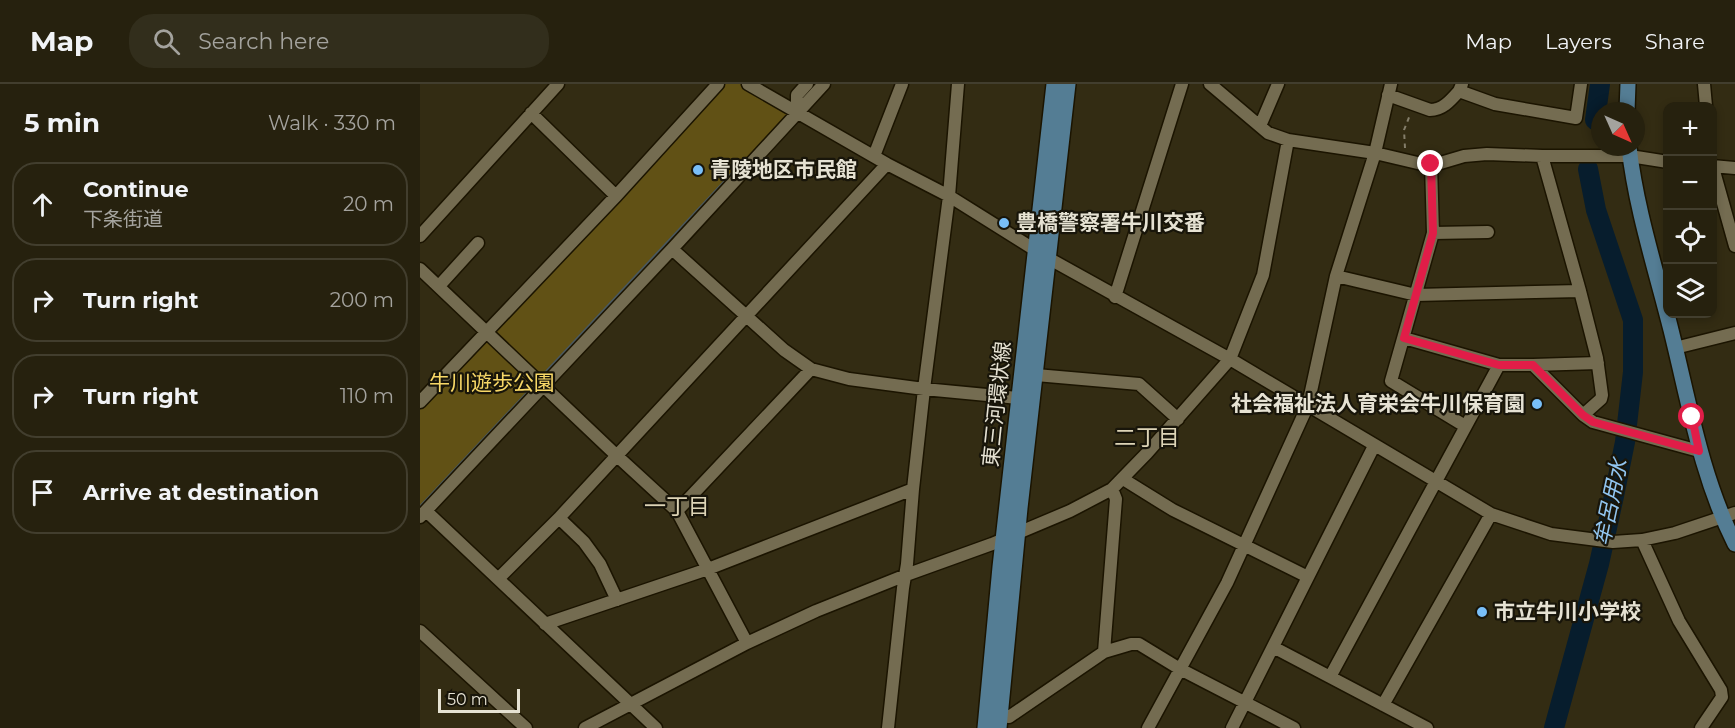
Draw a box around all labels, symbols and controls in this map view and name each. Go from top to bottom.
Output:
search box [129,14,549,68]
text: Map [30,24,93,58]
icon: search [150,25,183,58]
text: Search here [198,28,329,55]
text: Map [1465,29,1512,54]
text: Layers [1545,29,1612,54]
text: Share [1645,29,1705,54]
north arrow [1591,102,1645,156]
map controls [1663,102,1717,318]
button: + [1663,102,1717,156]
text: 5 min [24,107,100,139]
text: Walk · 330 m [268,111,396,135]
route end [1417,150,1443,176]
button: − [1663,156,1717,210]
place label: 青陵地区市民館 [710,157,857,182]
marker: 青陵地区市民館 [691,163,705,177]
text: Continue [83,176,189,203]
icon: ahead [26,188,59,221]
text: 20 m [343,192,394,216]
text: 下条街道 [83,207,163,231]
place label: 豊橋警察署牛川交番 [1016,210,1205,235]
button: locate [1663,210,1717,264]
marker: 豊橋警察署牛川交番 [997,216,1011,230]
button: layers [1663,264,1717,318]
icon: right [26,284,59,317]
text: Turn right [83,287,198,314]
text: 200 m [330,288,394,312]
street label: 東三河環状線 [977,340,1016,468]
park label: 牛川遊歩公園 [429,370,555,395]
icon: right [26,380,59,413]
text: Turn right [83,383,198,410]
text: 110 m [340,384,394,408]
place label: 社会福祉法人育栄会牛川保育園 [1231,391,1525,416]
marker: 社会福祉法人育栄会牛川保育園 [1530,397,1544,411]
route start [1678,403,1704,429]
district label: 二丁目 [1114,424,1180,451]
water label: 牟呂用水 [1588,454,1633,548]
icon: arrive [26,476,59,509]
text: Arrive at destination [83,479,319,506]
district label: 一丁目 [644,493,710,520]
place label: 市立牛川小学校 [1494,599,1641,624]
marker: 市立牛川小学校 [1475,605,1489,619]
scale bar [438,686,520,714]
text: 50 m [447,690,488,709]

